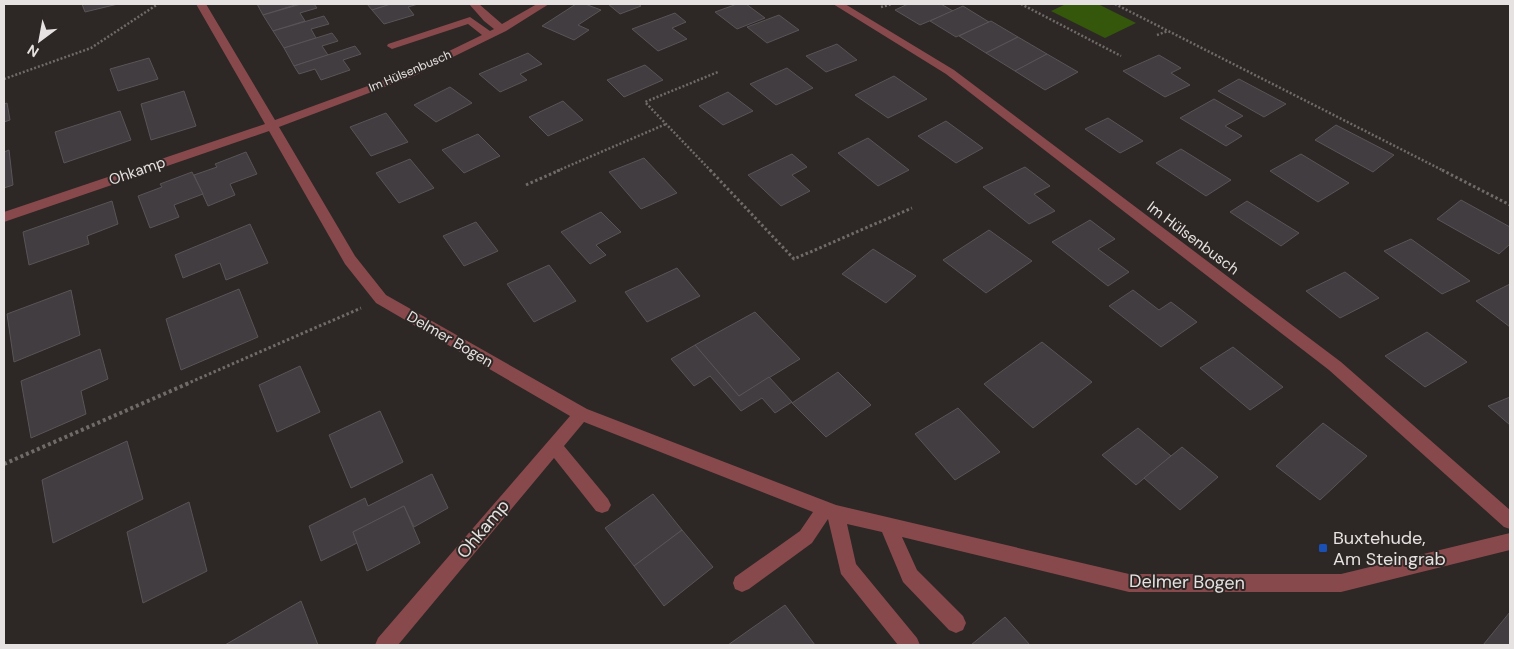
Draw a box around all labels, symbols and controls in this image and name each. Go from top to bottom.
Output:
north arrow [15,15,65,65]
text: N [24,41,42,61]
street label: Im Hülsenbusch [366,46,454,96]
street label: Ohkamp [106,152,168,190]
street label: Im Hülsenbusch [1143,197,1243,279]
street label: Delmer Bogen [403,306,497,372]
street label: Ohkamp [451,494,515,564]
place label: Buxtehude, Am Steingrab [1333,526,1446,571]
marker: Buxtehude, Am Steingrab [1317,542,1329,554]
street label: Delmer Bogen [1129,569,1245,595]

